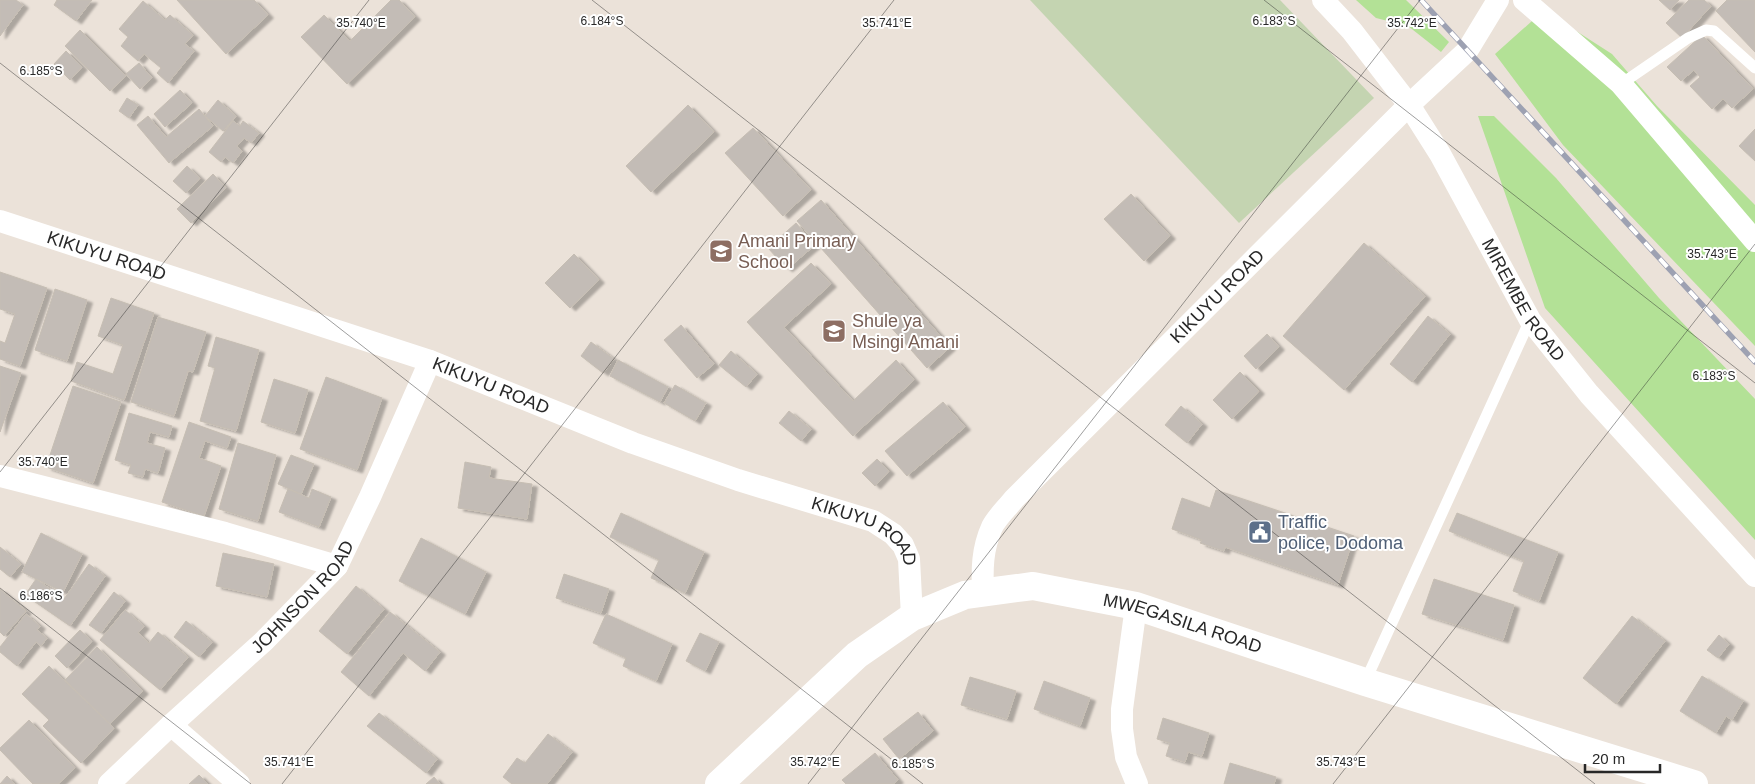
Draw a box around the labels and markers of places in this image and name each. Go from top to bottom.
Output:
place label: Amani Primary School [738,231,856,272]
school or university icon: Amani Primary School [708,238,734,264]
place label: Shule ya Msingi Amani [852,311,959,352]
school or university icon: Shule ya Msingi Amani [821,318,847,344]
place label: Traffic police, Dodoma [1278,512,1404,553]
public building icon: Traffic police, Dodoma [1247,519,1273,545]

